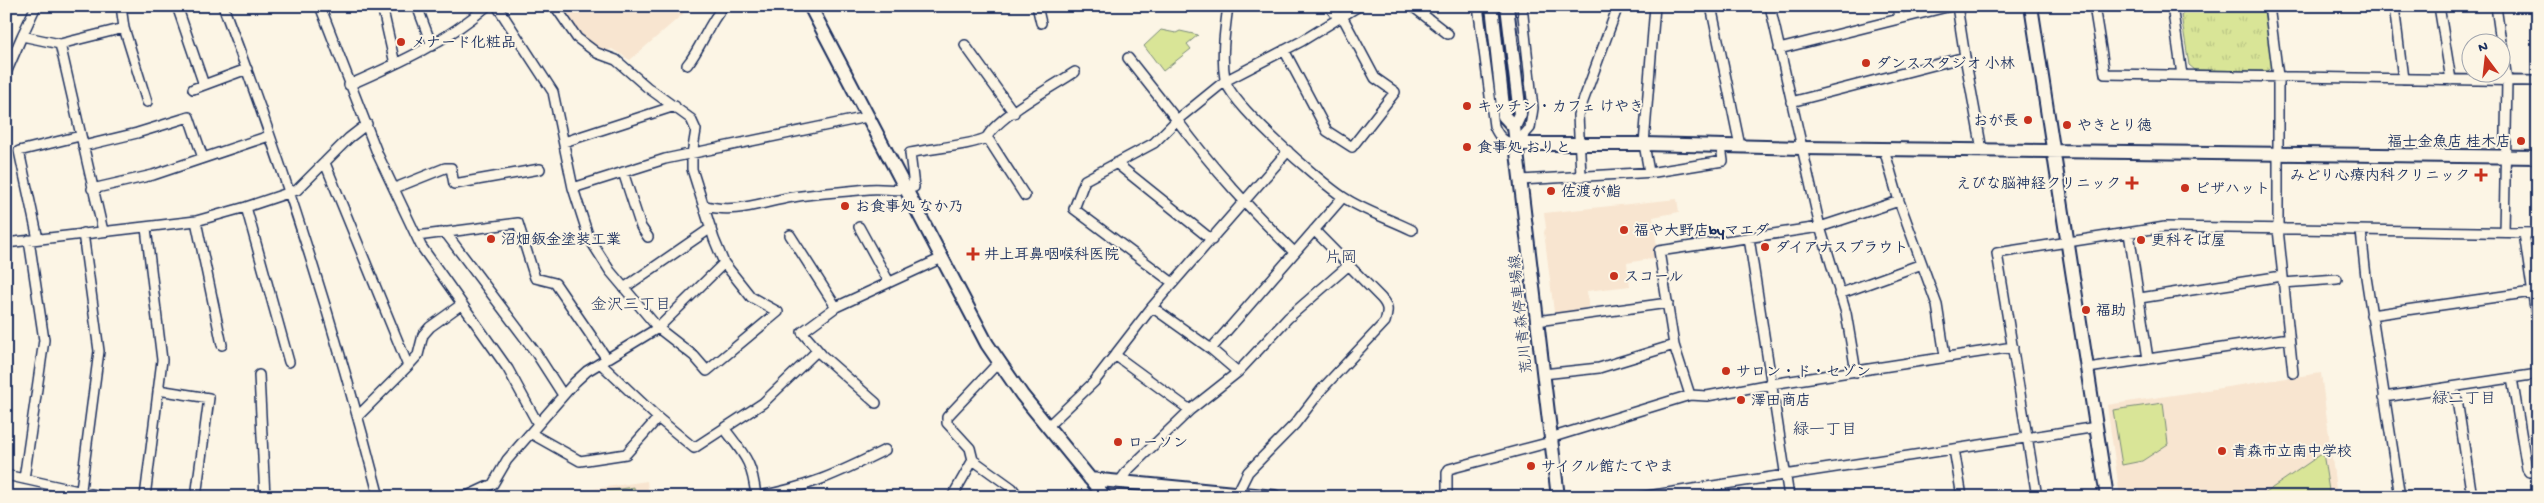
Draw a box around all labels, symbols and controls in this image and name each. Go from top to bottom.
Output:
north arrow [2462,32,2512,82]
place label: メナード化粧品 [411,34,516,53]
marker: メナード化粧品 [395,36,407,48]
text: N [2477,38,2490,57]
place label: ダンススタジオ 小林 [1876,55,2015,74]
marker: ダンススタジオ 小林 [1860,57,1872,69]
place label: キッチン・カフェ けやき [1477,99,1644,117]
marker: キッチン・カフェ けやき [1461,100,1473,112]
place label: おが長 [1973,113,2018,131]
marker: おが長 [2022,114,2034,126]
place label: やきとり徳 [2077,117,2152,136]
marker: やきとり徳 [2061,119,2073,131]
place label: 福士金魚店 桂木店 [2387,133,2511,152]
marker: 福士金魚店 桂木店 [2515,135,2527,147]
place label: 食事処 おりと [1477,139,1571,158]
marker: 食事処 おりと [1461,141,1473,153]
place label: みどり心療内科クリニック [2290,167,2470,186]
marker: みどり心療内科クリニック [2474,168,2488,182]
place label: えびな脳神経クリニック [1956,175,2121,194]
marker: えびな脳神経クリニック [2125,176,2139,190]
place label: ピザハット [2195,181,2270,199]
marker: ピザハット [2179,182,2191,194]
place label: 佐渡が鮨 [1561,183,1621,202]
marker: 佐渡が鮨 [1545,185,1557,197]
place label: お食事処 なか乃 [855,198,964,217]
marker: お食事処 なか乃 [839,200,851,212]
place label: 福や大野店byマエダ [1634,222,1769,241]
marker: 福や大野店byマエダ [1618,224,1630,236]
place label: 沼畑鈑金塗装工業 [501,231,621,250]
place label: 更科そば屋 [2151,232,2226,251]
marker: 沼畑鈑金塗装工業 [485,233,497,245]
marker: 更科そば屋 [2135,234,2147,246]
place label: ダイアナスプラウト [1775,239,1908,258]
marker: ダイアナスプラウト [1759,241,1771,253]
place label: 井上耳鼻咽喉科医院 [984,246,1119,265]
marker: 井上耳鼻咽喉科医院 [966,247,980,261]
district label: 片岡 [1325,249,1357,269]
street label: 荒川青森停車場線 [1506,253,1537,375]
place label: スコール [1624,269,1683,287]
marker: スコール [1608,270,1620,282]
district label: 金沢三丁目 [591,296,671,316]
place label: 福助 [2096,302,2126,321]
marker: 福助 [2080,304,2092,316]
place label: サロン・ド・セゾン [1736,363,1871,382]
marker: サロン・ド・セゾン [1720,365,1732,377]
district label: 緑二丁目 [2432,390,2496,410]
place label: 澤田商店 [1751,392,1811,411]
marker: 澤田商店 [1735,394,1747,406]
district label: 緑一丁目 [1793,421,1857,441]
place label: ローソン [1128,435,1188,453]
marker: ローソン [1112,436,1124,448]
place label: 青森市立南中学校 [2232,443,2352,462]
marker: 青森市立南中学校 [2216,445,2228,457]
place label: サイクル館たてやま [1541,458,1674,477]
marker: サイクル館たてやま [1525,460,1537,472]

